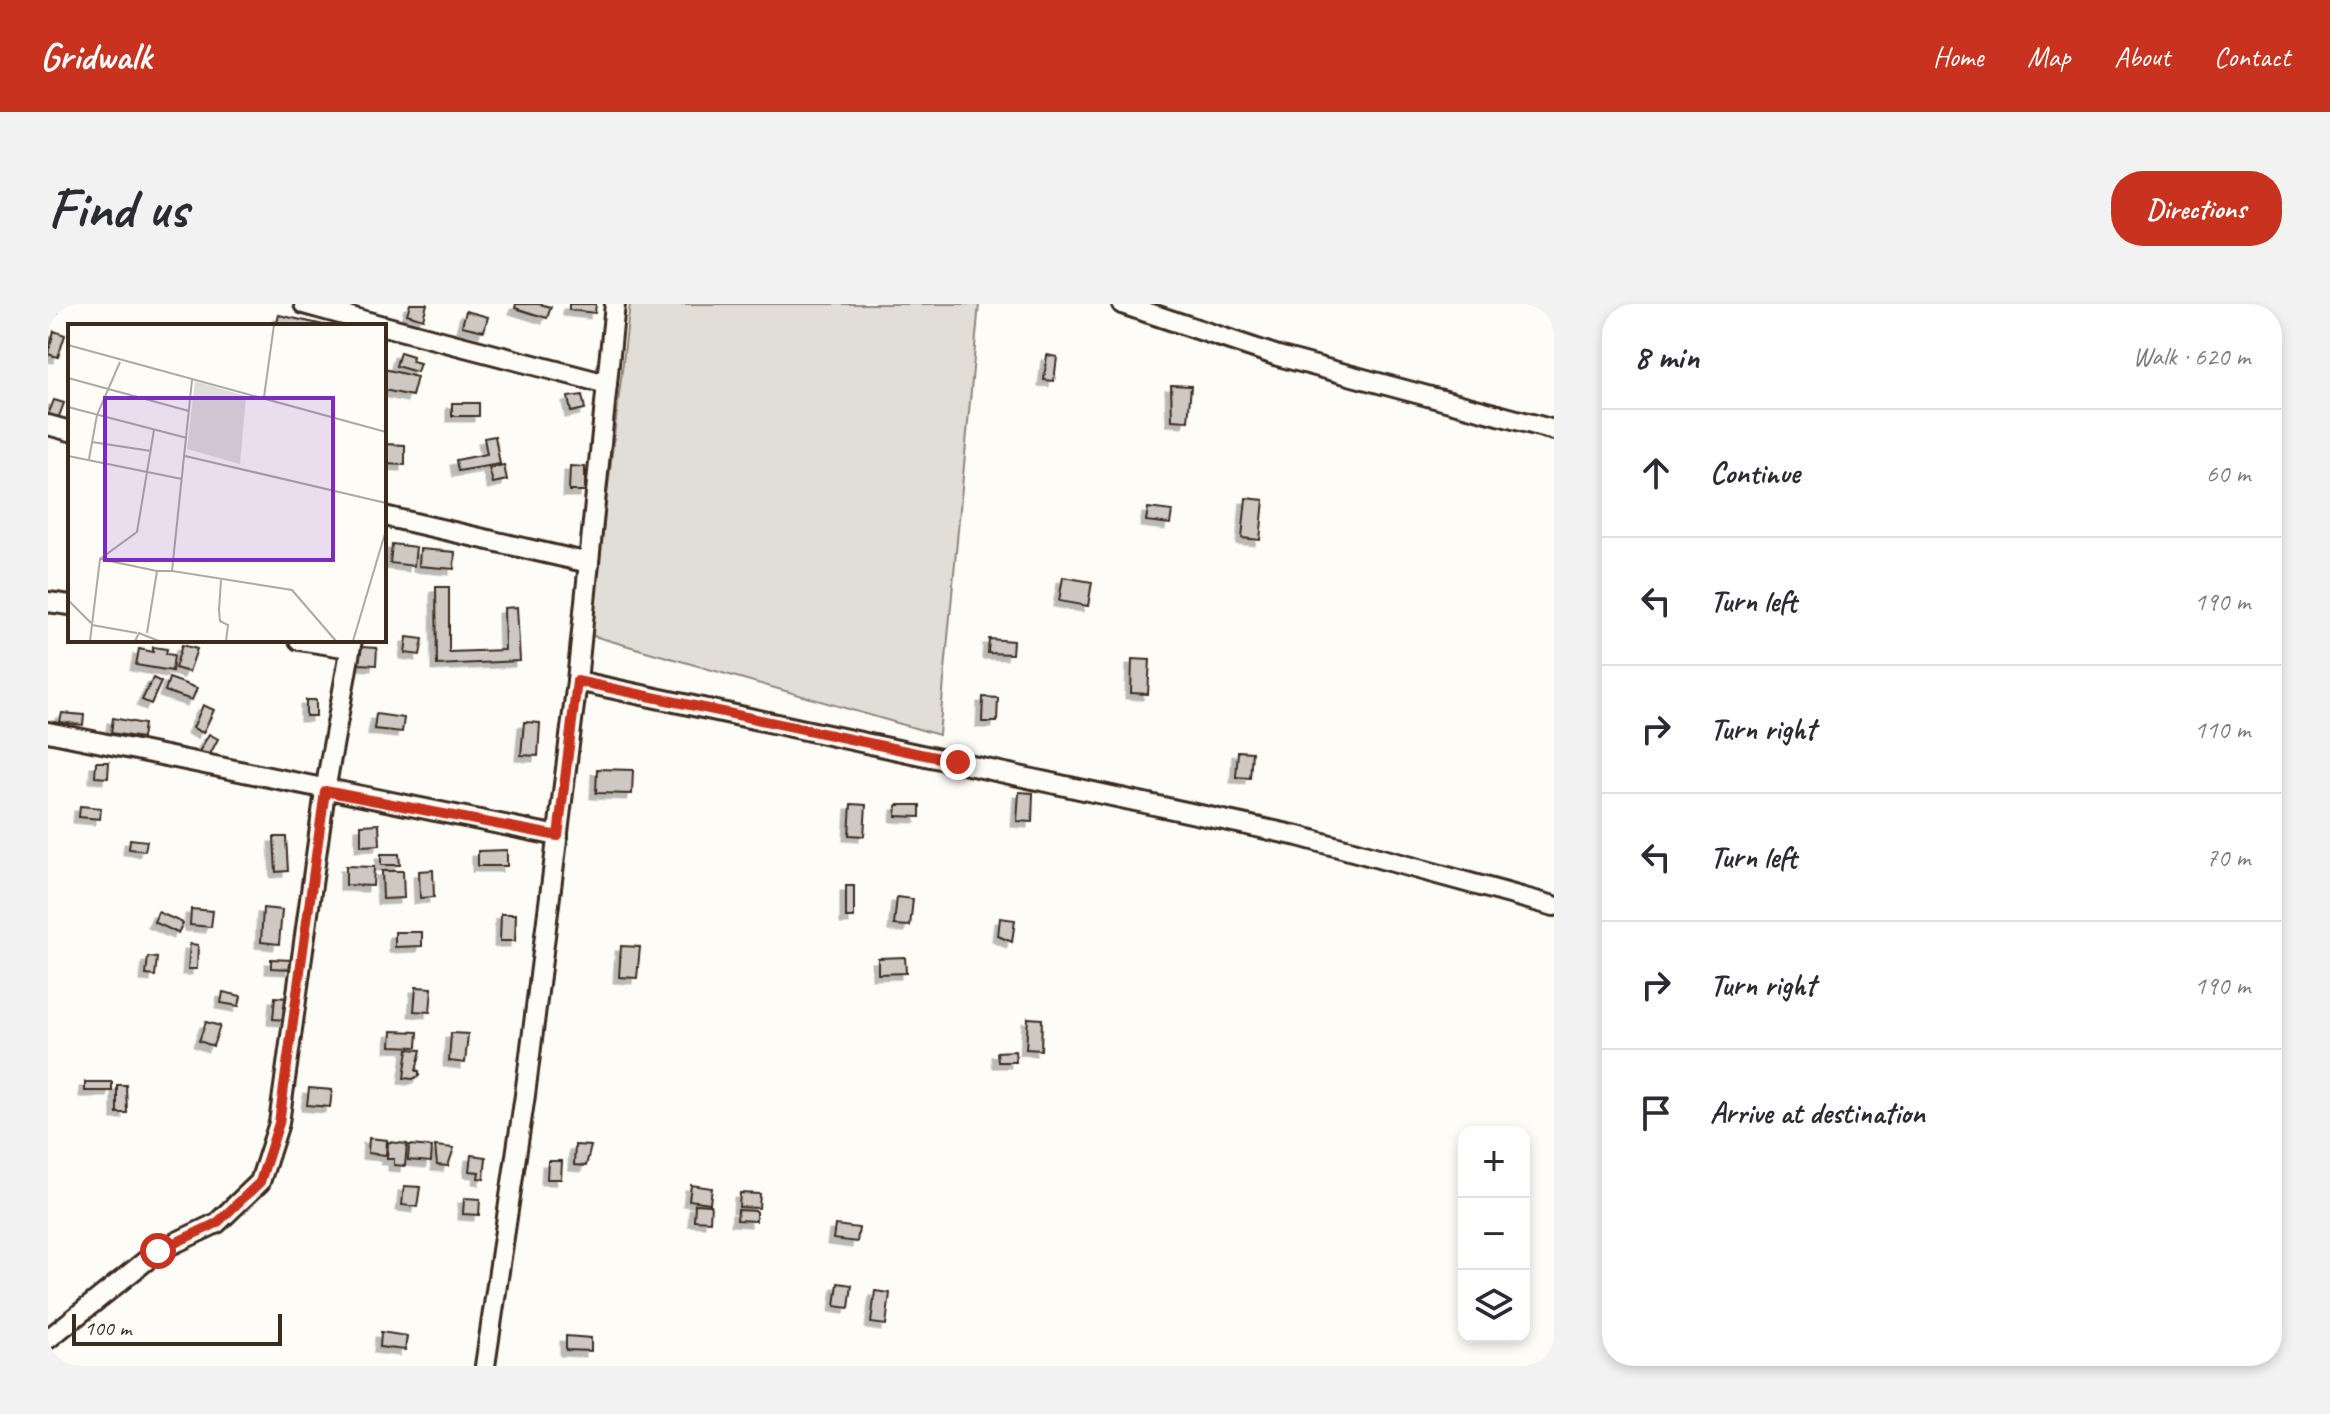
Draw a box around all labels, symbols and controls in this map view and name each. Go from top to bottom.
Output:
text: Gridwalk [40,33,152,80]
text: Home [1933,39,1983,74]
text: Map [2027,39,2070,74]
text: About [2114,39,2170,74]
text: Contact [2214,39,2290,74]
button: Directions [2111,171,2282,246]
text: Find us [48,173,188,244]
inset map [68,324,386,642]
text: 8 min [1634,335,1699,378]
text: Walk · 620 m [2133,340,2250,373]
icon: ahead [1634,451,1678,495]
text: Continue [1710,454,1800,492]
text: 60 m [2206,457,2250,490]
icon: left [1634,579,1678,623]
text: Turn left [1710,582,1797,620]
text: 190 m [2194,585,2250,618]
icon: right [1634,707,1678,751]
text: Turn right [1710,710,1815,748]
text: 110 m [2194,713,2250,746]
route end [940,744,976,780]
icon: left [1634,835,1678,879]
text: Turn left [1710,838,1797,876]
text: 70 m [2206,841,2250,874]
icon: right [1634,963,1678,1007]
text: Turn right [1710,966,1815,1004]
text: 190 m [2194,969,2250,1002]
icon: arrive [1634,1091,1678,1135]
text: Arrive at destination [1710,1094,1925,1132]
map controls [1458,1126,1530,1342]
button: + [1458,1126,1530,1198]
button: − [1458,1198,1530,1270]
route start [140,1233,176,1269]
button: layers [1458,1270,1530,1342]
scale bar [72,1310,282,1346]
text: 100 m [84,1314,131,1342]

